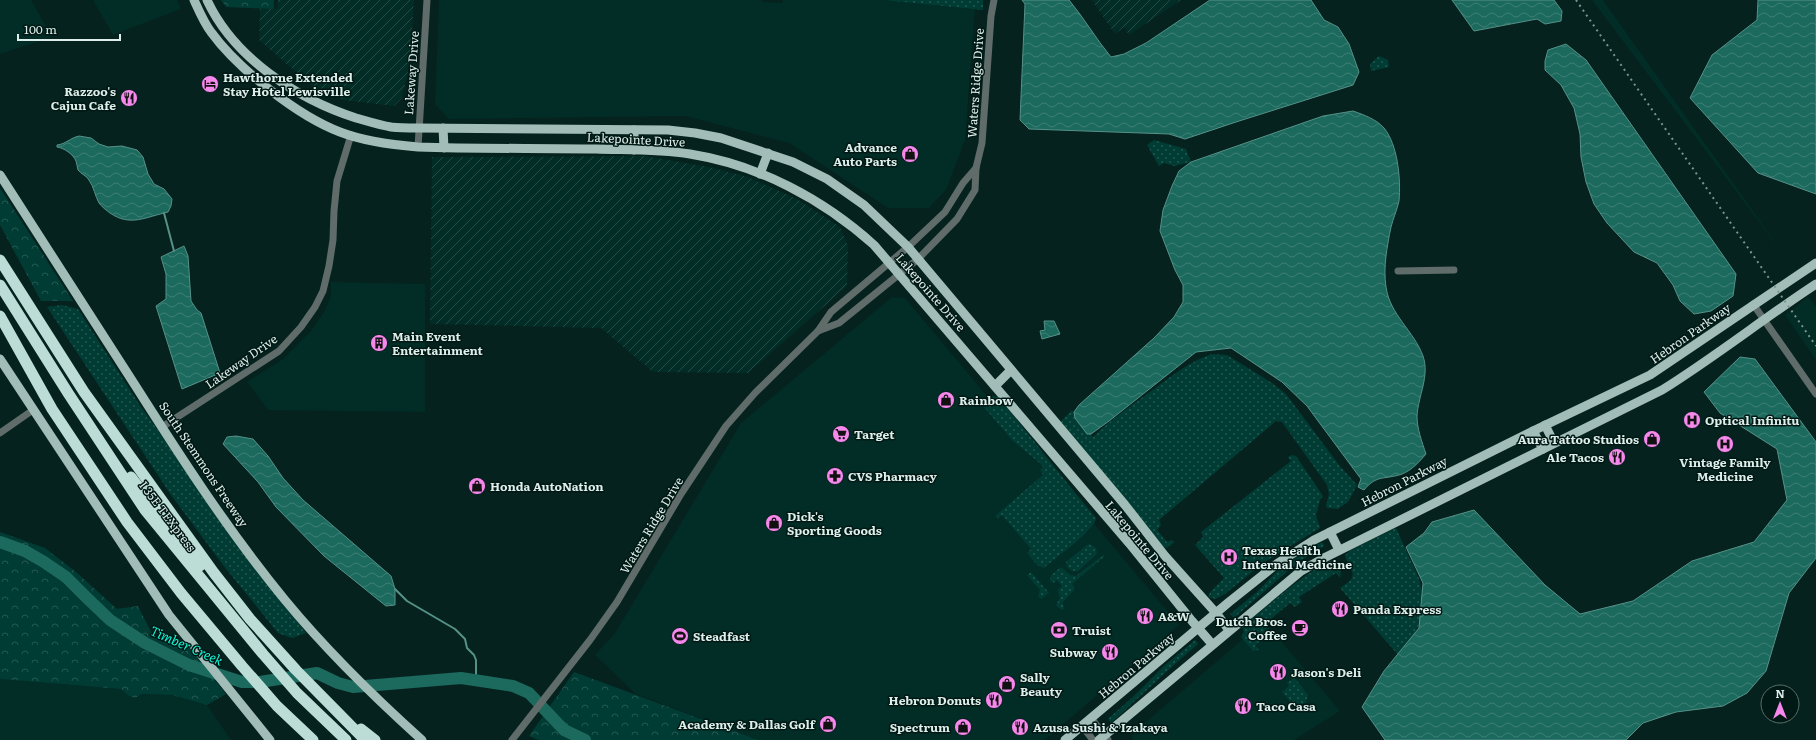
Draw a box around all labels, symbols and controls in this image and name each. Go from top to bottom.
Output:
scale bar [18,16,120,42]
text: 100 m [24,20,57,38]
street label: Waters Ridge Drive [962,27,988,139]
street label: Lakeway Drive [399,30,423,116]
place label: Hawthorne Extended Stay Hotel Lewisville [223,68,353,100]
hotel icon: Hawthorne Extended Stay Hotel Lewisville [200,74,220,94]
place label: Razzoo's Cajun Cafe [51,82,116,114]
restaurant icon: Razzoo's Cajun Cafe [119,88,139,108]
street label: Lakepointe Drive [586,127,686,151]
place label: Advance Auto Parts [833,138,897,170]
shop icon: Advance Auto Parts [900,144,920,164]
street label: Lakepointe Drive [892,249,970,335]
street label: Hebron Parkway [1646,298,1734,368]
place label: Main Event Entertainment [392,327,484,359]
street label: Lakeway Drive [201,329,281,393]
building icon: Main Event Entertainment [369,333,389,353]
shop icon: Rainbow [936,390,956,410]
place label: Rainbow [959,391,1013,409]
street label: South Stemmons Freeway [155,398,253,531]
hospital icon: Optical Infinitu [1682,410,1702,430]
place label: Optical Infinitu [1705,411,1800,429]
supermarket icon: Target [831,424,851,444]
place label: Target [854,425,895,443]
shop icon: Aura Tattoo Studios [1642,429,1662,449]
place label: Aura Tattoo Studios [1518,430,1639,448]
hospital icon: Vintage Family Medicine [1715,434,1735,454]
restaurant icon: Ale Tacos [1607,447,1627,467]
place label: Ale Tacos [1546,448,1604,466]
street label: Hebron Parkway [1358,451,1450,511]
place label: Vintage Family Medicine [1679,453,1771,485]
pharmacy icon: CVS Pharmacy [825,466,845,486]
place label: CVS Pharmacy [848,467,938,485]
street label: Waters Ridge Drive [615,473,687,577]
shop icon: Honda AutoNation [467,476,487,496]
street label: I 35E TEXpress [135,477,201,556]
place label: Honda AutoNation [490,477,604,495]
street label: Lakepointe Drive [1101,497,1179,583]
place label: Dick's Sporting Goods [787,507,882,539]
shop icon: Dick's Sporting Goods [764,513,784,533]
place label: Texas Health Internal Medicine [1242,541,1352,573]
hospital icon: Texas Health Internal Medicine [1219,547,1239,567]
restaurant icon: Panda Express [1330,599,1350,619]
place label: Panda Express [1353,600,1441,618]
restaurant icon: A&W [1135,606,1155,626]
place label: A&W [1158,607,1190,625]
place label: Dutch Bros. Coffee [1216,612,1287,644]
cafe icon: Dutch Bros. Coffee [1290,618,1310,638]
water label: Timber Creek [148,620,227,670]
bank icon: Truist [1049,620,1069,640]
place label: Truist [1072,621,1112,639]
sports icon: Steadfast [670,626,690,646]
place label: Steadfast [693,627,751,645]
street label: Hebron Parkway [1094,628,1178,702]
restaurant icon: Subway [1100,642,1120,662]
place label: Subway [1050,643,1098,661]
restaurant icon: Jason's Deli [1268,662,1288,682]
place label: Jason's Deli [1291,663,1362,681]
place label: Sally Beauty [1020,668,1063,700]
shop icon: Sally Beauty [997,674,1017,694]
north arrow [1760,684,1800,724]
text: N [1775,685,1785,701]
restaurant icon: Hebron Donuts [984,690,1004,710]
place label: Hebron Donuts [889,691,981,709]
restaurant icon: Taco Casa [1233,696,1253,716]
place label: Taco Casa [1256,697,1316,715]
shop icon: Academy & Dallas Golf [818,714,838,734]
place label: Academy & Dallas Golf [678,715,817,733]
shop icon: Spectrum [953,717,973,737]
restaurant icon: Azusa Sushi & Izakaya [1010,717,1030,737]
place label: Spectrum [890,718,950,736]
place label: Azusa Sushi & Izakaya [1033,718,1168,736]

